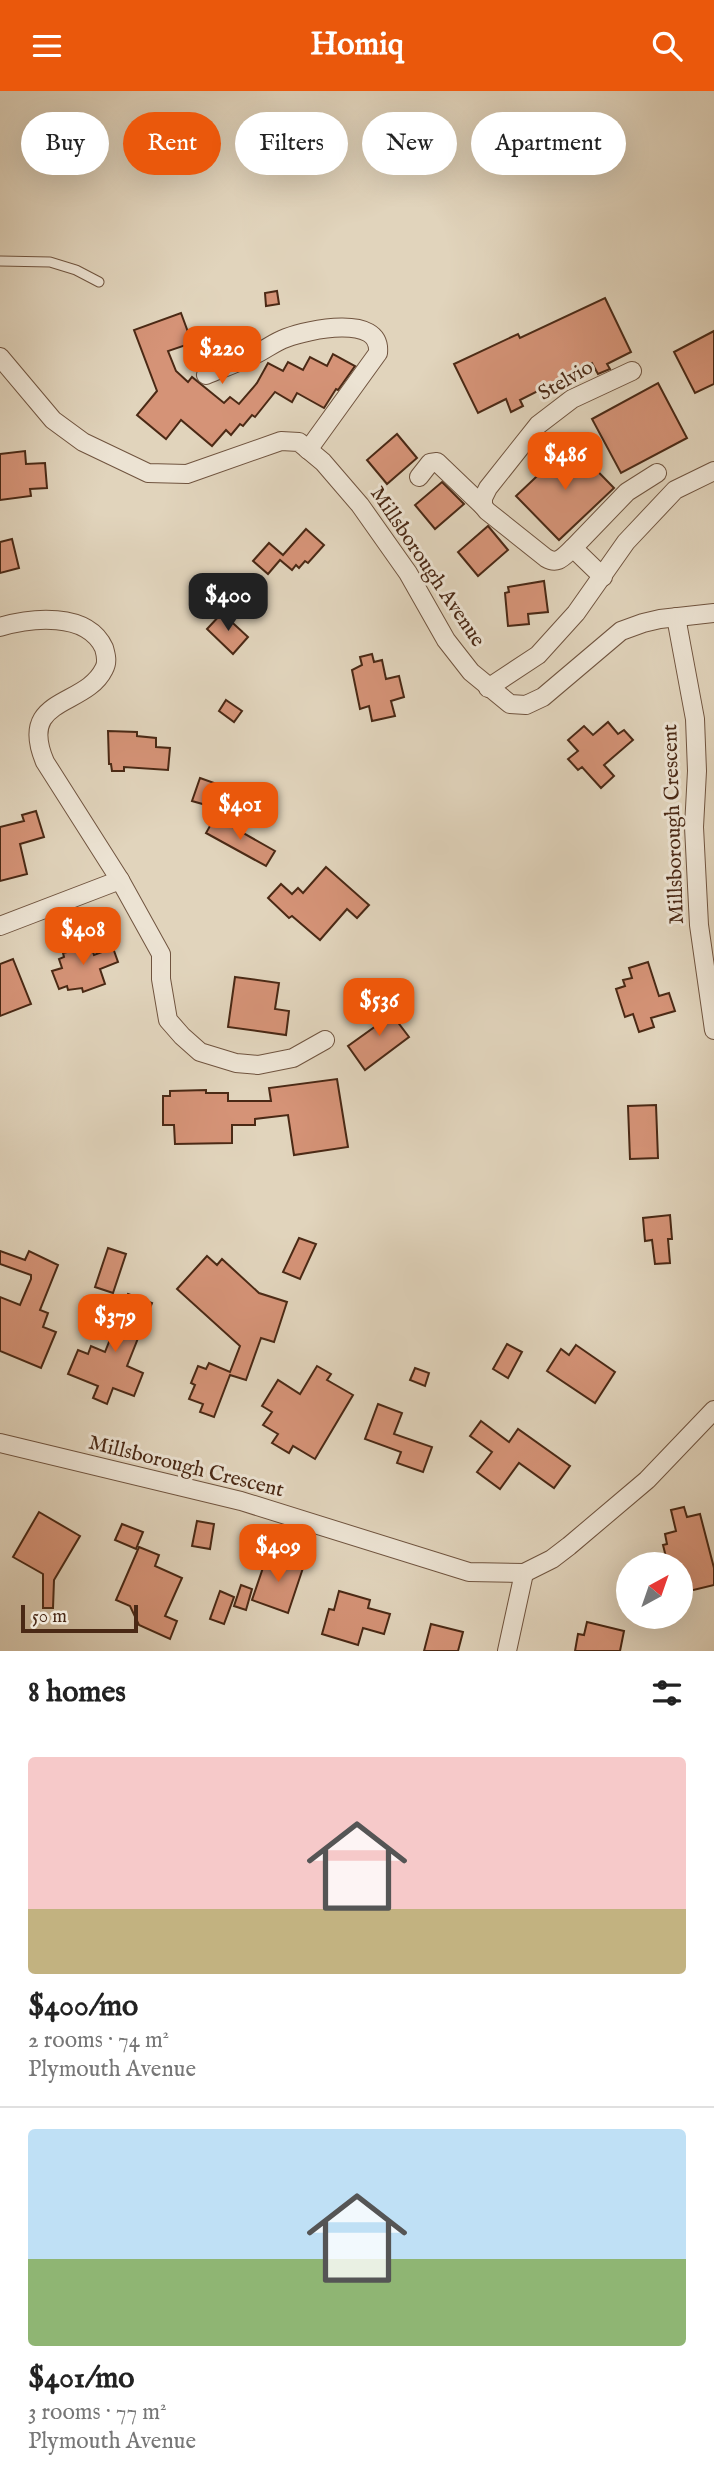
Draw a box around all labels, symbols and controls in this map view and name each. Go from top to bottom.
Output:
text: Homiq [310,25,404,66]
icon: menu [28,27,66,65]
icon: search [648,27,686,65]
chip: Buy [21,112,109,175]
chip: Rent [123,112,221,175]
chip: Filters [235,112,348,175]
chip: New [362,112,457,175]
chip: Apartment [471,112,626,175]
pin: $220 [181,327,263,386]
text: $220 [199,334,245,363]
street label: Stelvio [534,354,598,408]
pin: $486 [524,433,606,492]
text: $486 [544,440,586,469]
street label: Millsborough Avenue [363,482,491,653]
pin: $400 [187,573,269,633]
text: $400 [205,581,251,610]
street label: Millsborough Crescent [657,723,691,925]
pin: $401 [199,783,281,842]
text: $401 [218,790,262,819]
pin: $408 [42,907,124,967]
text: $408 [61,915,105,944]
pin: $536 [338,979,420,1038]
text: $536 [359,986,399,1015]
pin: $379 [74,1295,156,1354]
text: $379 [94,1302,136,1331]
street label: Millsborough Crescent [86,1430,286,1504]
pin: $409 [237,1525,319,1584]
text: $409 [255,1532,301,1561]
north arrow [616,1552,693,1629]
map controls [616,1552,693,1629]
scale bar [21,1602,138,1634]
text: 50 m [32,1605,67,1629]
text: 8 homes [28,1674,126,1712]
icon: filters [648,1674,686,1712]
icon: home [294,1803,420,1929]
text: $400/mo [28,1988,138,2026]
text: 2 rooms · 74 m² [28,2026,169,2055]
text: Plymouth Avenue [28,2055,196,2084]
icon: home [294,2175,420,2301]
text: $401/mo [28,2360,135,2398]
text: 3 rooms · 77 m² [28,2398,167,2427]
text: Plymouth Avenue [28,2427,196,2456]

